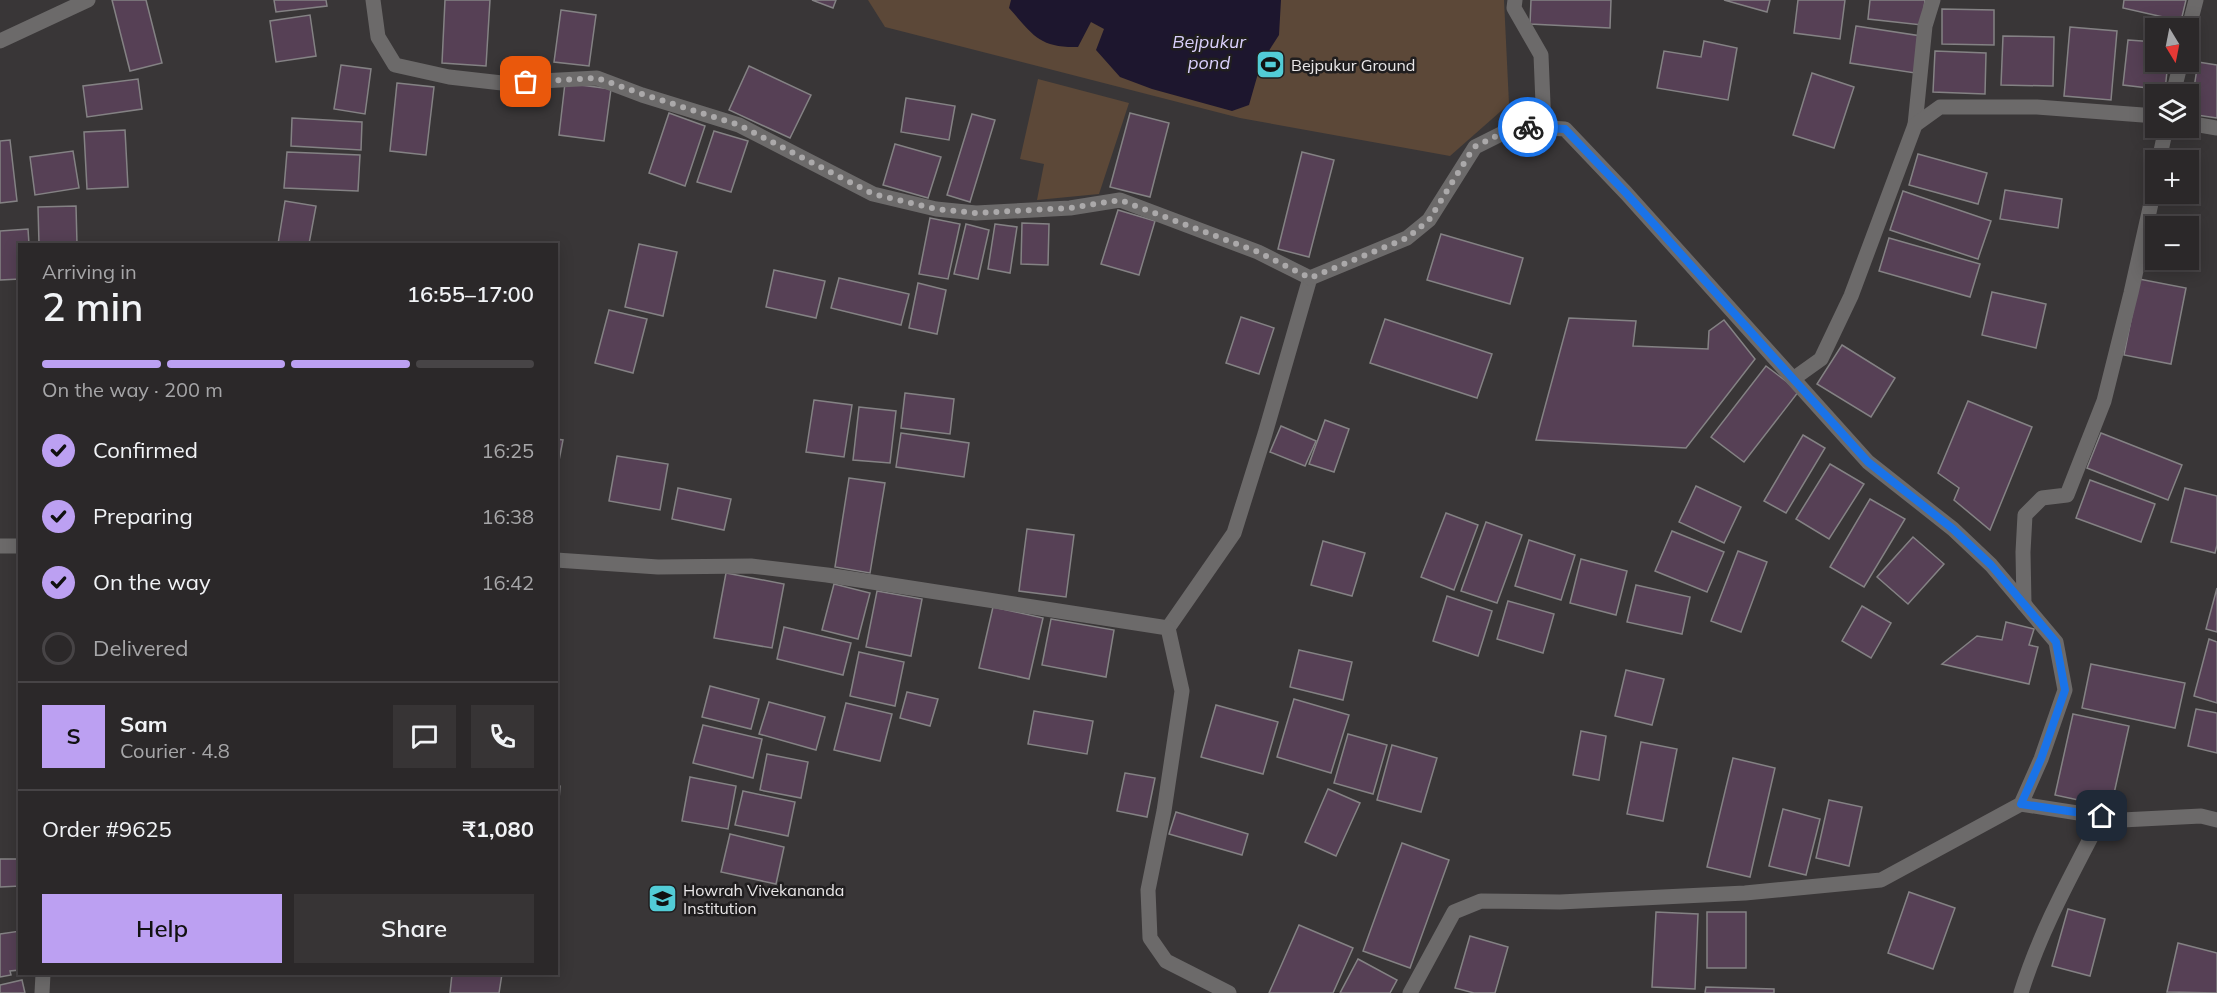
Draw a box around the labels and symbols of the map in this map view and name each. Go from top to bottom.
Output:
north arrow [2145,18,2199,72]
water label: Bejpukur pond [1172,30,1247,74]
sports icon: Bejpukur Ground [1254,49,1286,81]
place label: Bejpukur Ground [1291,55,1415,75]
pin [500,56,551,107]
courier [1498,97,1558,157]
pin [2076,790,2127,841]
place label: Howrah Vivekananda Institution [683,880,844,918]
school or university icon: Howrah Vivekananda Institution [646,883,678,915]

